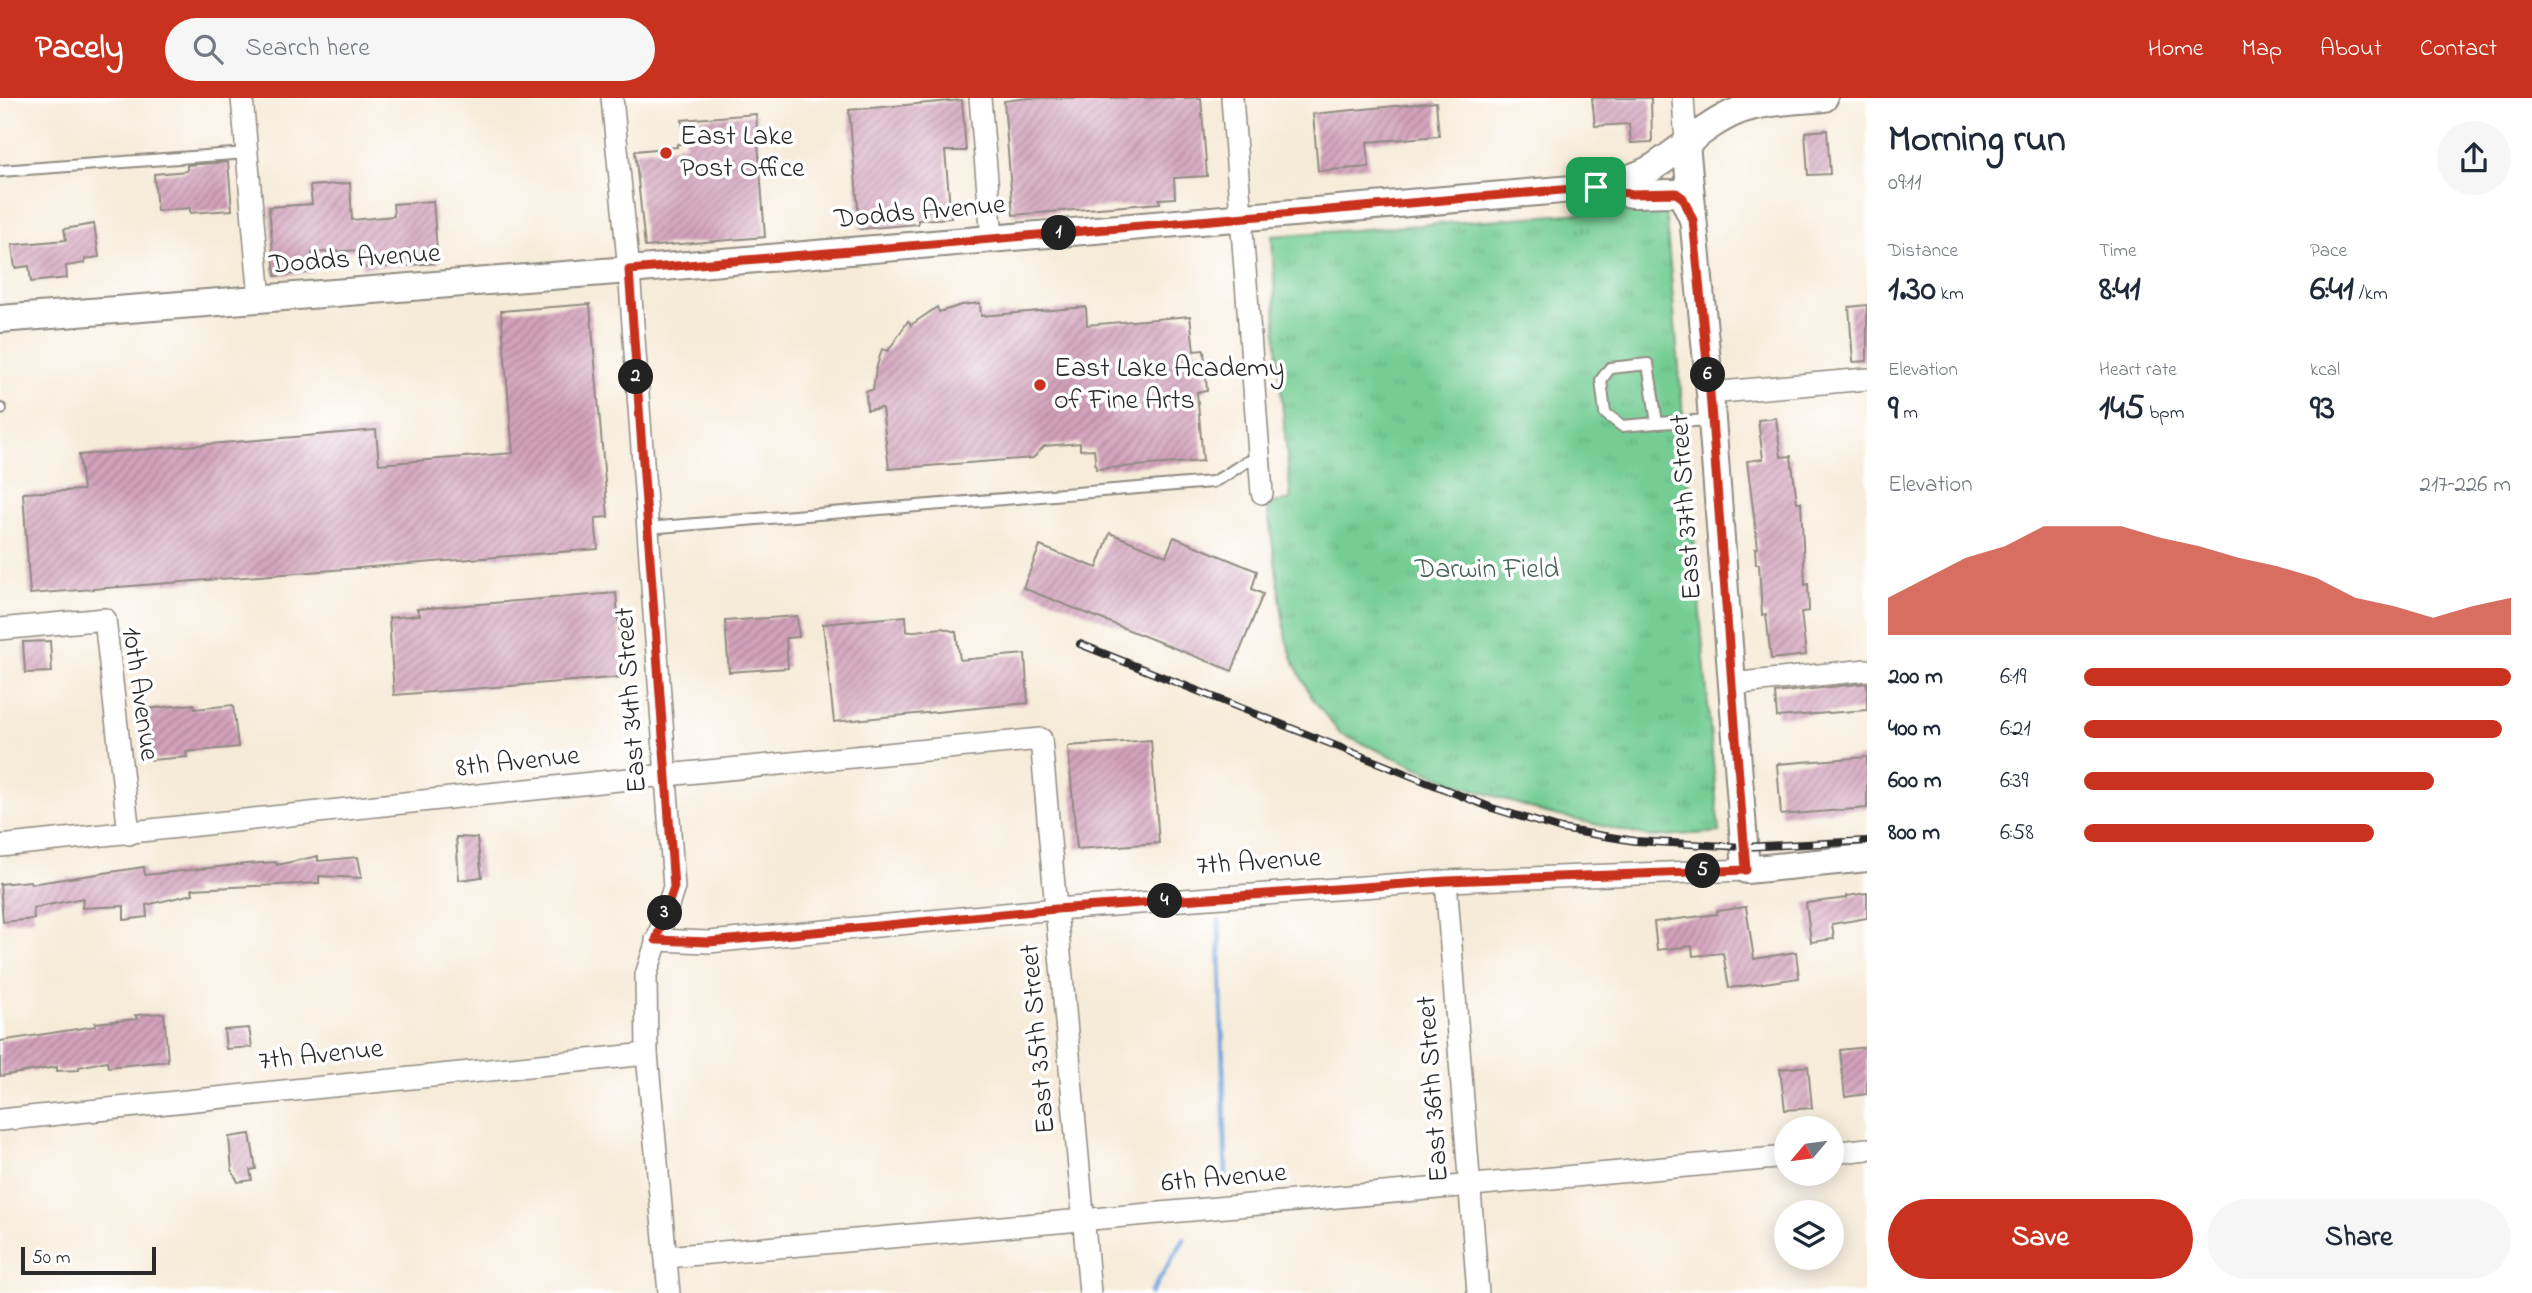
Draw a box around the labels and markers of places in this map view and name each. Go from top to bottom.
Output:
place label: East Lake Post Office [680,117,805,190]
marker: East Lake Post Office [658,145,674,161]
pin [1566,157,1626,217]
pin: 1 [1042,216,1076,250]
place label: East Lake Academy of Fine Arts [1054,349,1284,422]
pin: 6 [1690,358,1726,392]
pin: 2 [618,360,654,394]
marker: East Lake Academy of Fine Arts [1032,377,1048,393]
pin: 5 [1686,854,1720,888]
pin: 4 [1148,884,1182,918]
pin: 3 [648,896,682,930]

